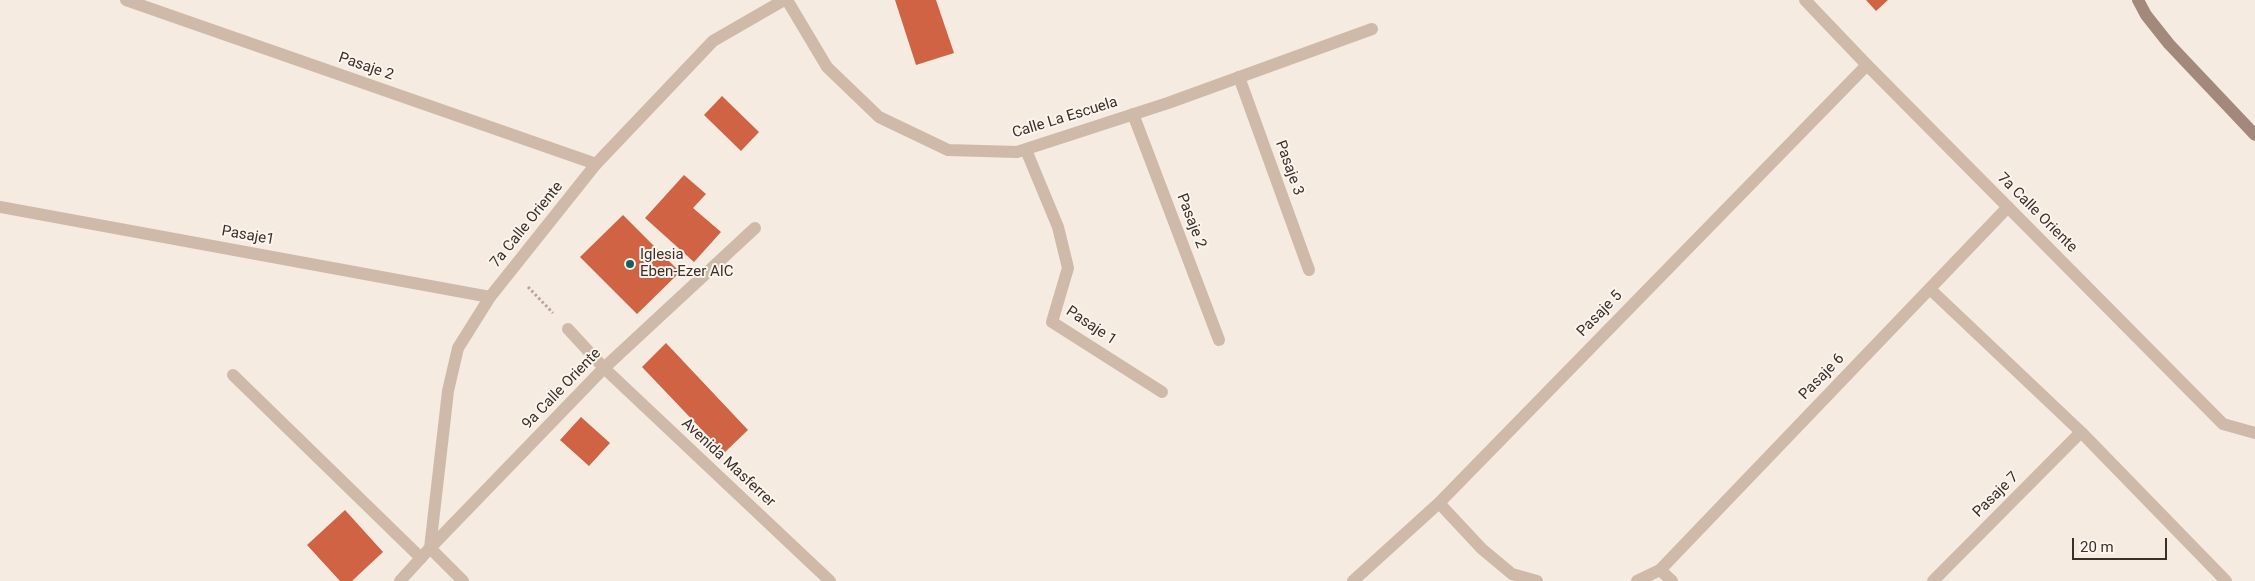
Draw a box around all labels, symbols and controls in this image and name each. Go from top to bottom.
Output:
street label: Pasaje 2 [336,49,396,85]
street label: Calle La Escuela [1010,93,1120,143]
street label: Pasaje 3 [1271,138,1307,198]
street label: 7a Calle Oriente [1993,169,2081,257]
street label: 7a Calle Oriente [487,178,567,272]
street label: Pasaje 2 [1172,191,1210,251]
street label: Pasaje1 [220,222,276,250]
place label: Iglesia Eben-Ezer AIC [640,246,734,281]
marker: Iglesia Eben-Ezer AIC [624,258,636,270]
street label: Pasaje 5 [1574,287,1626,341]
street label: Pasaje 1 [1062,303,1120,349]
street label: 9a Calle Oriente [519,345,605,433]
street label: Pasaje 6 [1796,350,1848,404]
street label: Avenida Masferrer [677,415,779,511]
street label: Pasaje 7 [1969,468,2023,522]
scale bar [2075,528,2170,560]
text: 20 m [2080,538,2114,556]

